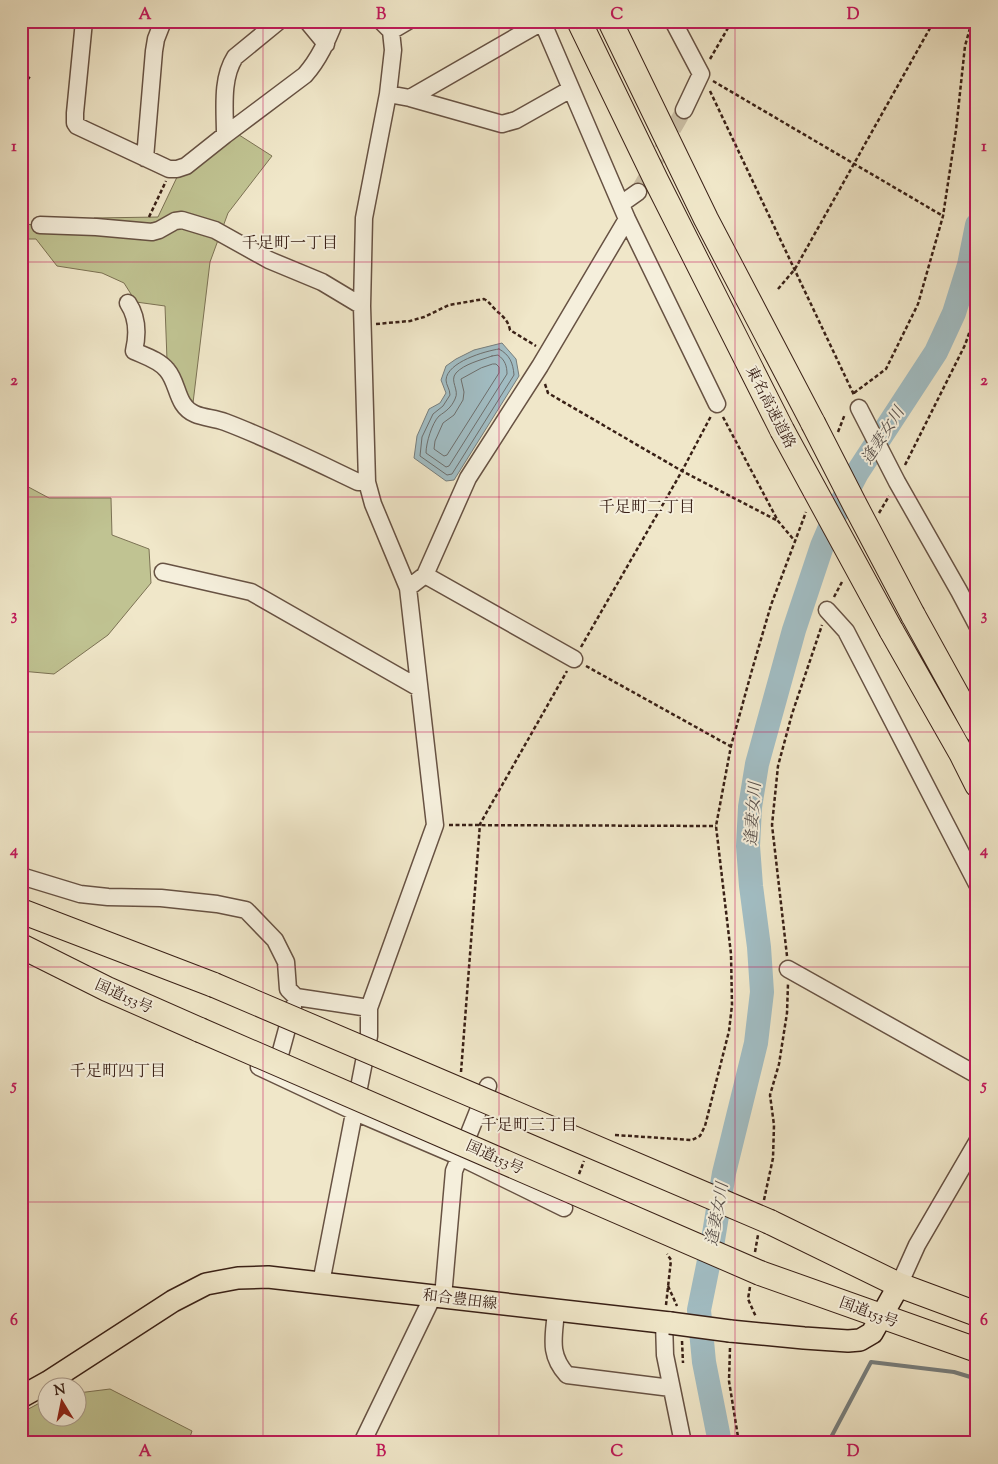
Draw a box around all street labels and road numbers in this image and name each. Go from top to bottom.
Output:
street label: 東名高速道路 [740,363,799,453]
street label: 国道153号 [91,975,156,1019]
street label: 国道153号 [462,1136,527,1180]
street label: 和合豊田線 [421,1285,498,1315]
street label: 国道153号 [836,1293,901,1334]

